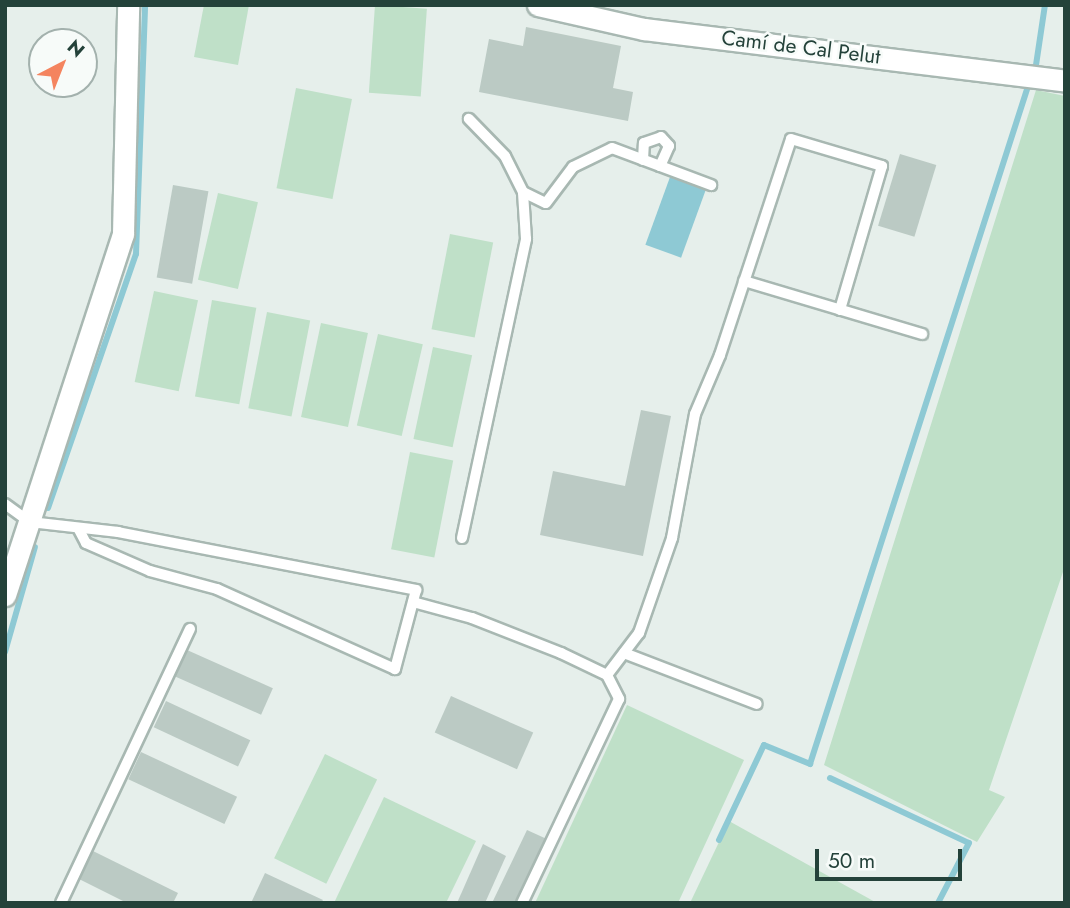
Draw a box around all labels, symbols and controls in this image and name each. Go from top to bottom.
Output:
street label: Camí de Cal Pelut [720,25,882,69]
north arrow [28,28,98,98]
text: N [61,33,91,64]
scale bar [818,834,965,878]
text: 50 m [828,846,875,876]

